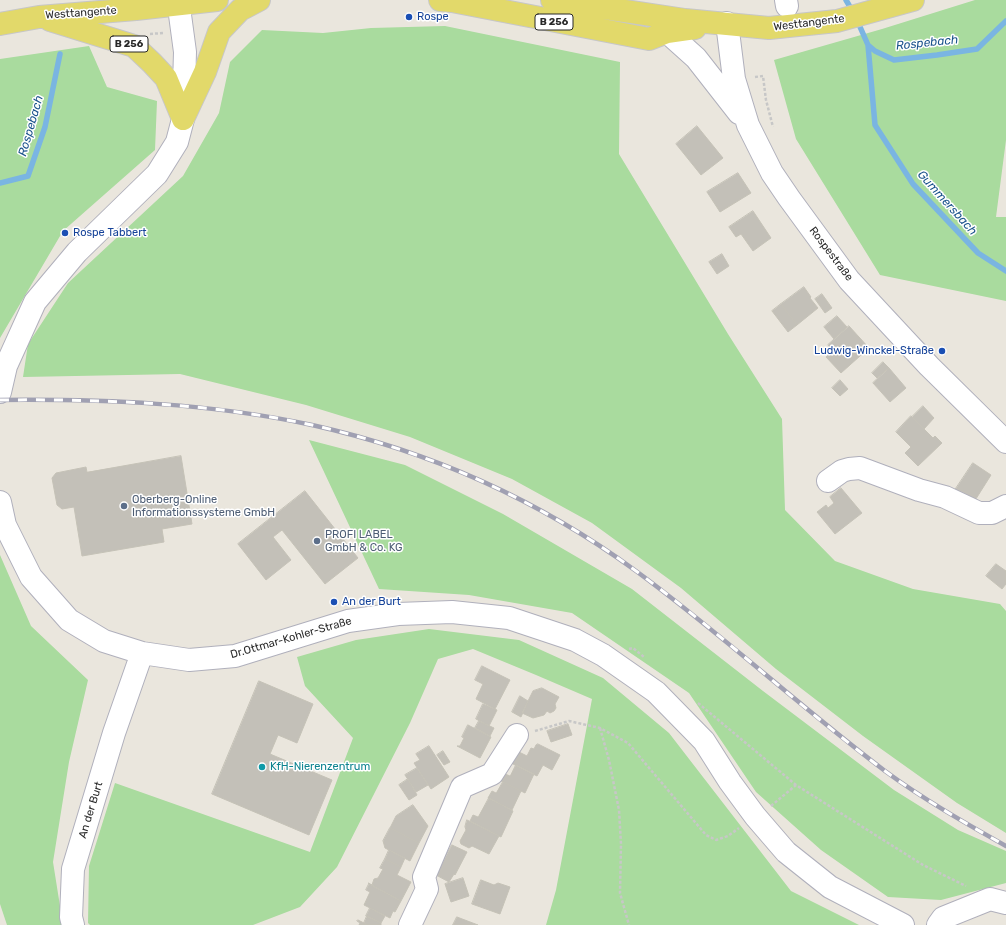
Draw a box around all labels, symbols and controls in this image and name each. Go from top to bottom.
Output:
street label: Westtangente [45,4,117,22]
place label: Rospe [417,10,449,24]
marker: Rospe [404,12,414,22]
street label: Westtangente [773,12,845,34]
road number: B 256 [535,14,573,30]
water label: Rospebach [895,33,959,53]
road number: B 256 [110,36,148,52]
water label: Rospebach [15,94,47,158]
water label: Gummersbach [914,168,980,238]
street label: Rospestraße [806,224,856,284]
place label: Rospe Tabbert [73,226,147,240]
marker: Rospe Tabbert [60,228,70,238]
place label: Ludwig-Winckel-Straße [814,344,934,358]
marker: Ludwig-Winckel-Straße [937,346,947,356]
place label: Oberberg-Online Informationssysteme GmbH [132,493,275,519]
marker: Oberberg-Online Informationssysteme GmbH [119,501,129,511]
place label: PROFI LABEL GmbH & Co. KG [325,528,402,554]
marker: PROFI LABEL GmbH & Co. KG [312,536,322,546]
place label: An der Burt [342,595,401,609]
marker: An der Burt [329,597,339,607]
street label: Dr.Ottmar-Kohler-Straße [229,614,353,662]
place label: KfH-Nierenzentrum [270,760,370,774]
marker: KfH-Nierenzentrum [257,762,267,772]
street label: An der Burt [76,780,106,840]

